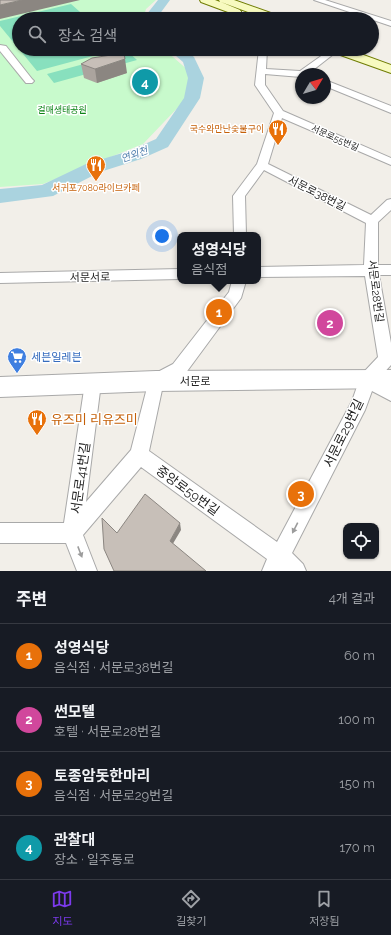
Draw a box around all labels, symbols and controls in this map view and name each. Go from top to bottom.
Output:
search box [12,12,379,56]
icon: search [26,23,48,45]
text: 장소 검색 [58,27,117,45]
pin: 4 [132,67,158,97]
north arrow [295,68,331,104]
park label: 걸매생태공원 [37,105,87,115]
restaurant icon: 국수와만난숯불구이 [267,118,289,146]
street label: 서문로55번길 [310,123,360,153]
place label: 국수와만난숯불구이 [189,124,264,134]
water label: 연외천 [119,144,151,164]
restaurant icon: 서귀포7080라이브카페 [85,154,107,182]
street label: 서문로38번길 [286,173,348,214]
place label: 서귀포7080라이브카페 [52,183,140,193]
your location [152,226,172,246]
popup [177,232,261,284]
text: 성영식당 [191,241,247,259]
street label: 서문로28번길 [365,259,386,323]
text: 음식점 [191,262,227,277]
street label: 서문서로 [70,271,110,284]
pin: 1 [206,297,232,327]
pin: 2 [317,308,343,338]
supermarket icon: 세븐일레븐 [6,346,28,374]
place label: 세븐일레븐 [31,351,82,364]
street label: 서문로 [180,375,210,388]
street label: 서문로29번길 [320,397,366,470]
restaurant icon: 유즈미 리유즈미 [26,408,48,436]
place label: 유즈미 리유즈미 [51,412,138,427]
street label: 서문로41번길 [68,441,93,515]
street label: 중앙로59번길 [153,462,222,518]
pin: 3 [288,479,314,509]
one-way arrow [292,522,298,534]
map controls [343,523,379,559]
button: locate [343,523,379,559]
one-way arrow [77,546,83,558]
text: 주변 [16,589,47,609]
text: 4개 결과 [329,591,375,606]
text: 성영식당 [54,639,109,657]
text: 1 [26,648,32,663]
text: 60 m [344,648,375,663]
text: 음식점 · 서문로38번길 [54,660,173,675]
text: 썬모텔 [54,703,95,721]
text: 2 [25,712,33,727]
text: 100 m [338,712,375,727]
text: 호텔 · 서문로28번길 [54,724,161,739]
text: 토종암돗한마리 [54,767,151,785]
text: 3 [25,776,33,791]
text: 150 m [339,776,375,791]
text: 음식점 · 서문로29번길 [54,788,173,803]
text: 관찰대 [54,831,95,849]
text: 4 [25,840,33,855]
text: 170 m [339,840,375,855]
text: 장소 · 일주동로 [54,852,135,867]
tab: 지도 [51,888,73,928]
tab: 길찾기 [176,888,207,928]
tab: 저장됨 [309,888,340,928]

